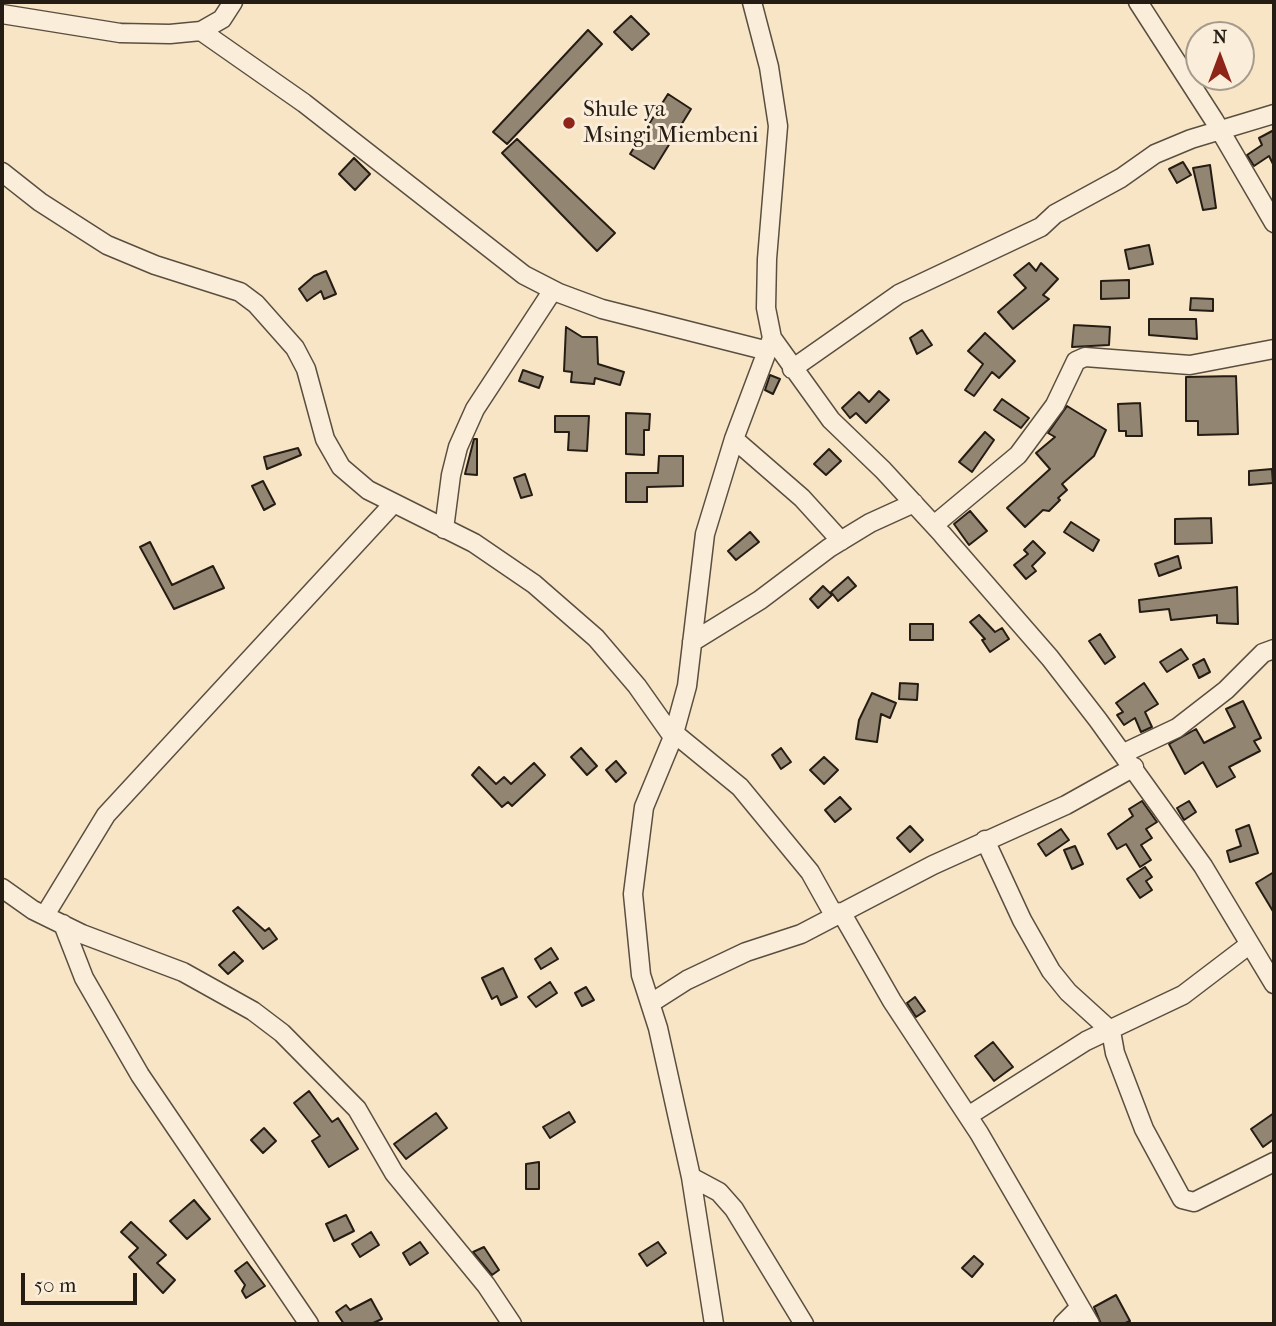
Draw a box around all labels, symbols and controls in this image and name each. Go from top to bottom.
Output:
north arrow [1185,21,1255,91]
text: N [1213,26,1227,48]
place label: Shule ya Msingi Miembeni [583,96,758,150]
marker: Shule ya Msingi Miembeni [561,115,577,131]
scale bar [24,1260,140,1304]
text: 50 m [34,1273,77,1297]

